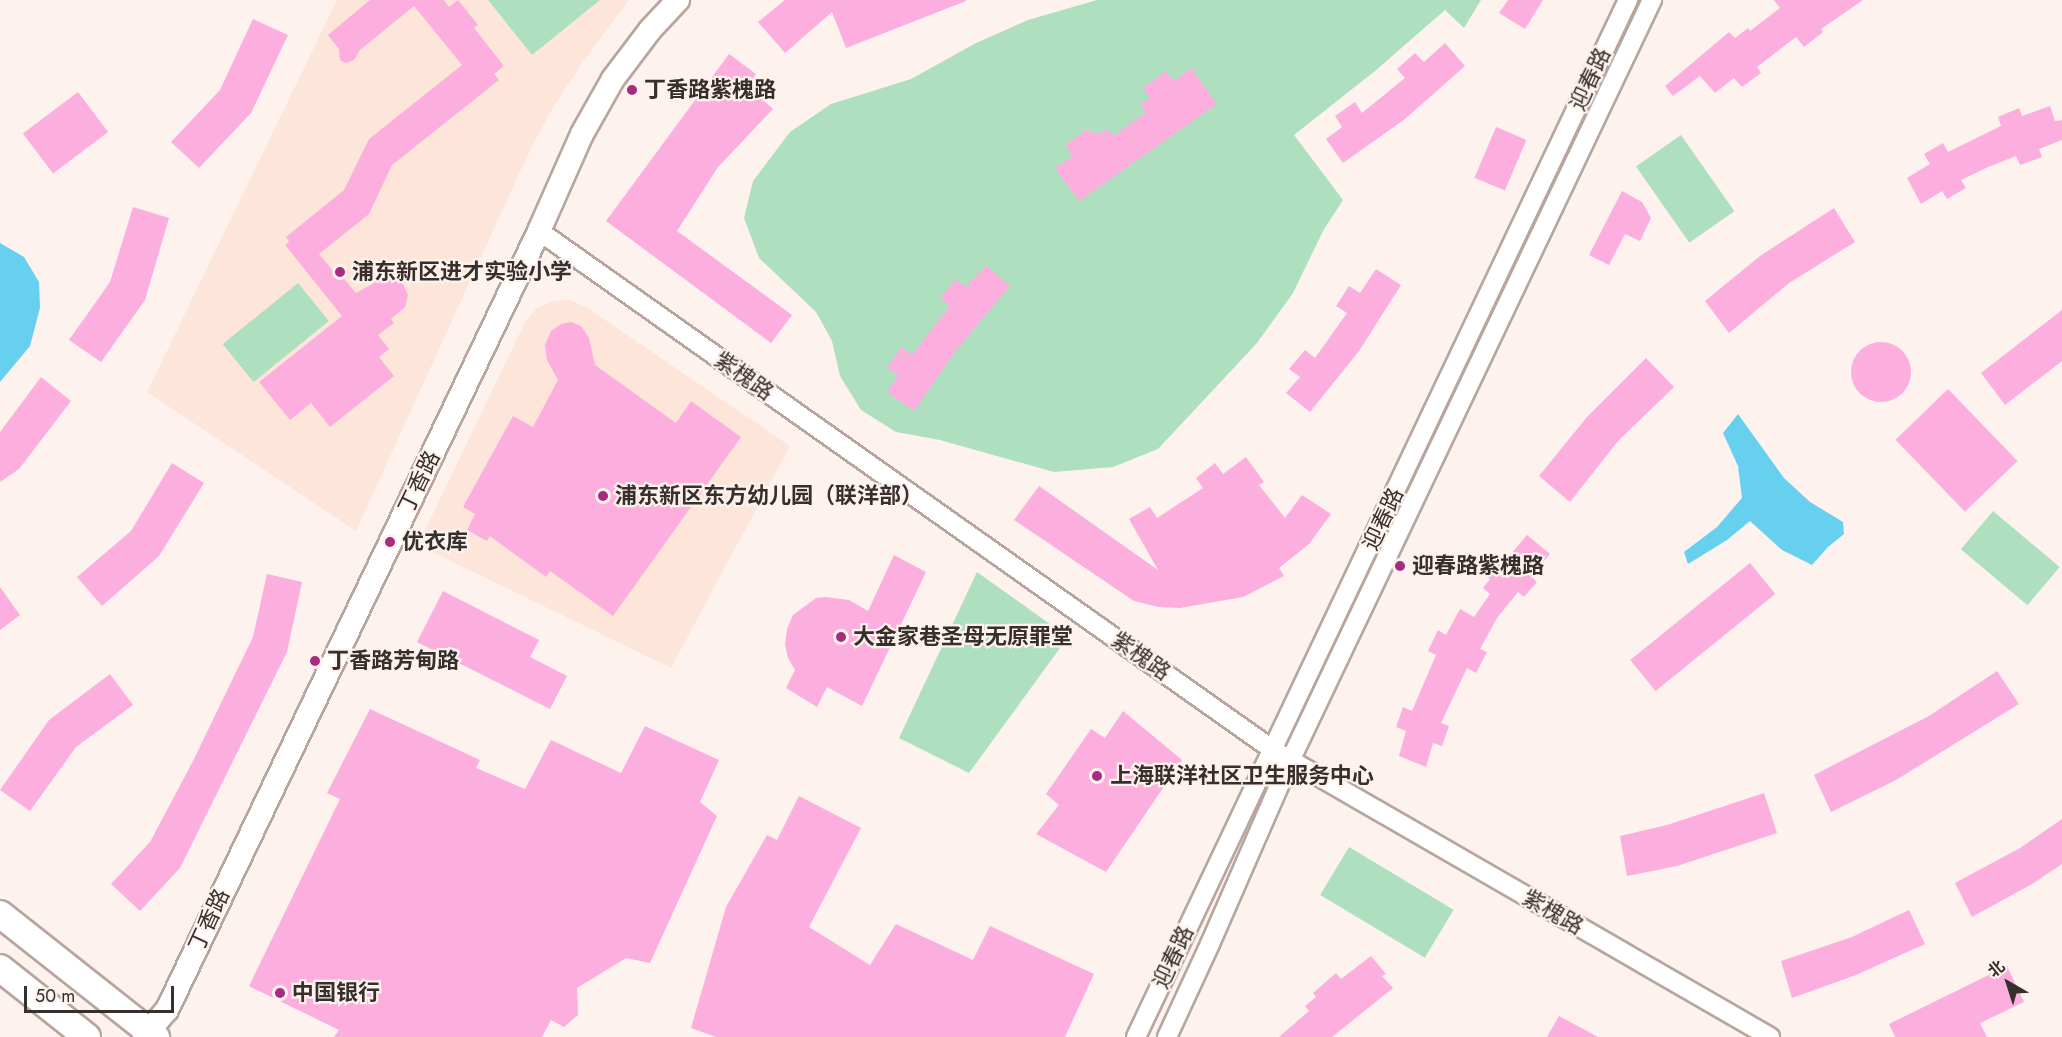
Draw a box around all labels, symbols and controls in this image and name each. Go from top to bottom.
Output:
street label: 迎春路 [1564,44,1616,114]
place label: 丁香路紫槐路 [644,77,776,103]
marker: 丁香路紫槐路 [625,83,639,97]
place label: 浦东新区进才实验小学 [352,259,572,285]
marker: 浦东新区进才实验小学 [333,265,347,279]
street label: 紫槐路 [709,346,779,406]
street label: 丁香路 [393,447,445,517]
place label: 浦东新区东方幼儿园（联洋部） [615,483,923,509]
street label: 迎春路 [1357,484,1409,554]
marker: 浦东新区东方幼儿园（联洋部） [596,489,610,503]
place label: 优衣库 [402,529,468,555]
marker: 优衣库 [383,535,397,549]
place label: 迎春路紫槐路 [1412,553,1544,579]
marker: 迎春路紫槐路 [1393,559,1407,573]
place label: 大金家巷圣母无原罪堂 [853,624,1073,650]
street label: 紫槐路 [1106,626,1176,686]
marker: 大金家巷圣母无原罪堂 [834,630,848,644]
place label: 丁香路芳甸路 [327,648,459,674]
marker: 丁香路芳甸路 [308,654,322,668]
place label: 上海联洋社区卫生服务中心 [1110,763,1374,789]
marker: 上海联洋社区卫生服务中心 [1088,767,1106,785]
street label: 紫槐路 [1518,884,1588,940]
street label: 丁香路 [183,885,235,955]
street label: 迎春路 [1147,922,1199,992]
north arrow [1978,953,2038,1013]
text: 北 [1983,955,2010,983]
scale bar [27,974,177,1012]
place label: 中国银行 [292,980,380,1006]
text: 50 m [35,983,75,1009]
marker: 中国银行 [273,986,287,1000]

